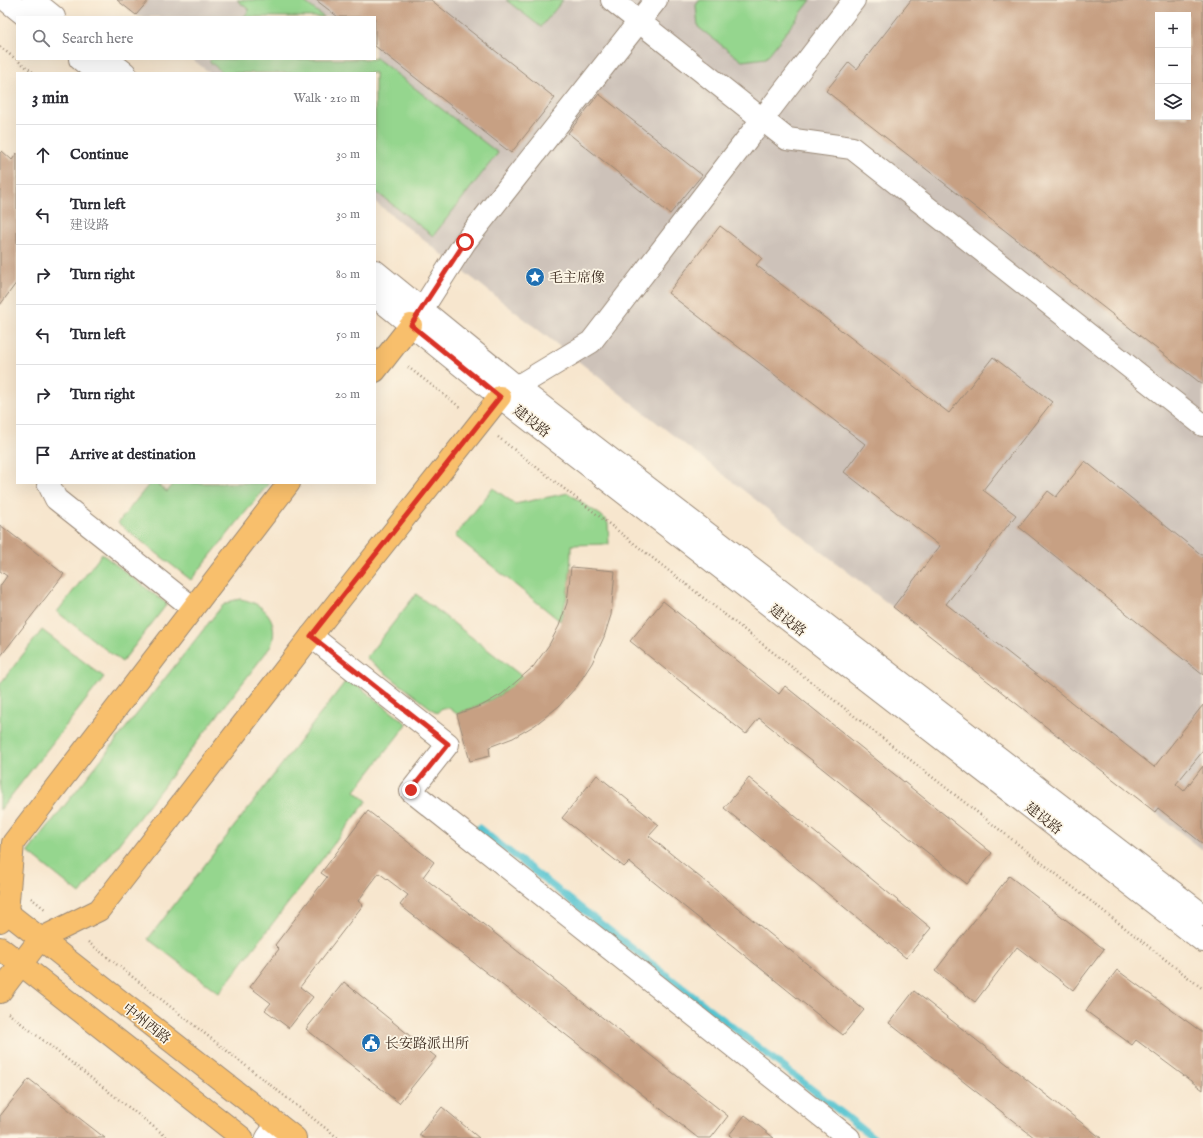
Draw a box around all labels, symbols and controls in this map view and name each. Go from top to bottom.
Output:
map controls [1155,12,1191,120]
button: + [1155,12,1191,48]
search box [16,16,376,60]
icon: search [30,27,52,49]
text: Search here [62,29,133,48]
button: − [1155,48,1191,84]
button: layers [1155,84,1191,120]
text: 3 min [32,88,69,109]
text: Walk · 210 m [294,90,360,107]
icon: ahead [32,144,54,166]
text: Continue [70,145,128,164]
text: 30 m [336,146,360,163]
text: Turn left [70,195,126,214]
icon: left [32,204,54,226]
text: 30 m [336,206,360,223]
text: 建设路 [70,217,109,234]
route start [456,233,474,251]
icon: right [32,264,54,286]
text: Turn right [70,265,135,284]
text: 80 m [336,266,360,283]
place icon: 毛主席像 [524,266,546,288]
place label: 毛主席像 [549,269,605,287]
icon: left [32,324,54,346]
text: Turn left [70,325,126,344]
text: 50 m [336,326,360,343]
icon: right [32,384,54,406]
text: Turn right [70,385,135,404]
text: 20 m [335,386,360,403]
street label: 建设路 [509,402,553,442]
icon: arrive [32,444,54,466]
text: Arrive at destination [70,445,196,464]
street label: 建设路 [765,601,809,641]
route end [402,781,420,799]
street label: 建设路 [1021,799,1065,839]
street label: 中州西路 [119,999,174,1048]
public building icon: 长安路派出所 [360,1032,382,1054]
place label: 长安路派出所 [385,1035,469,1053]

